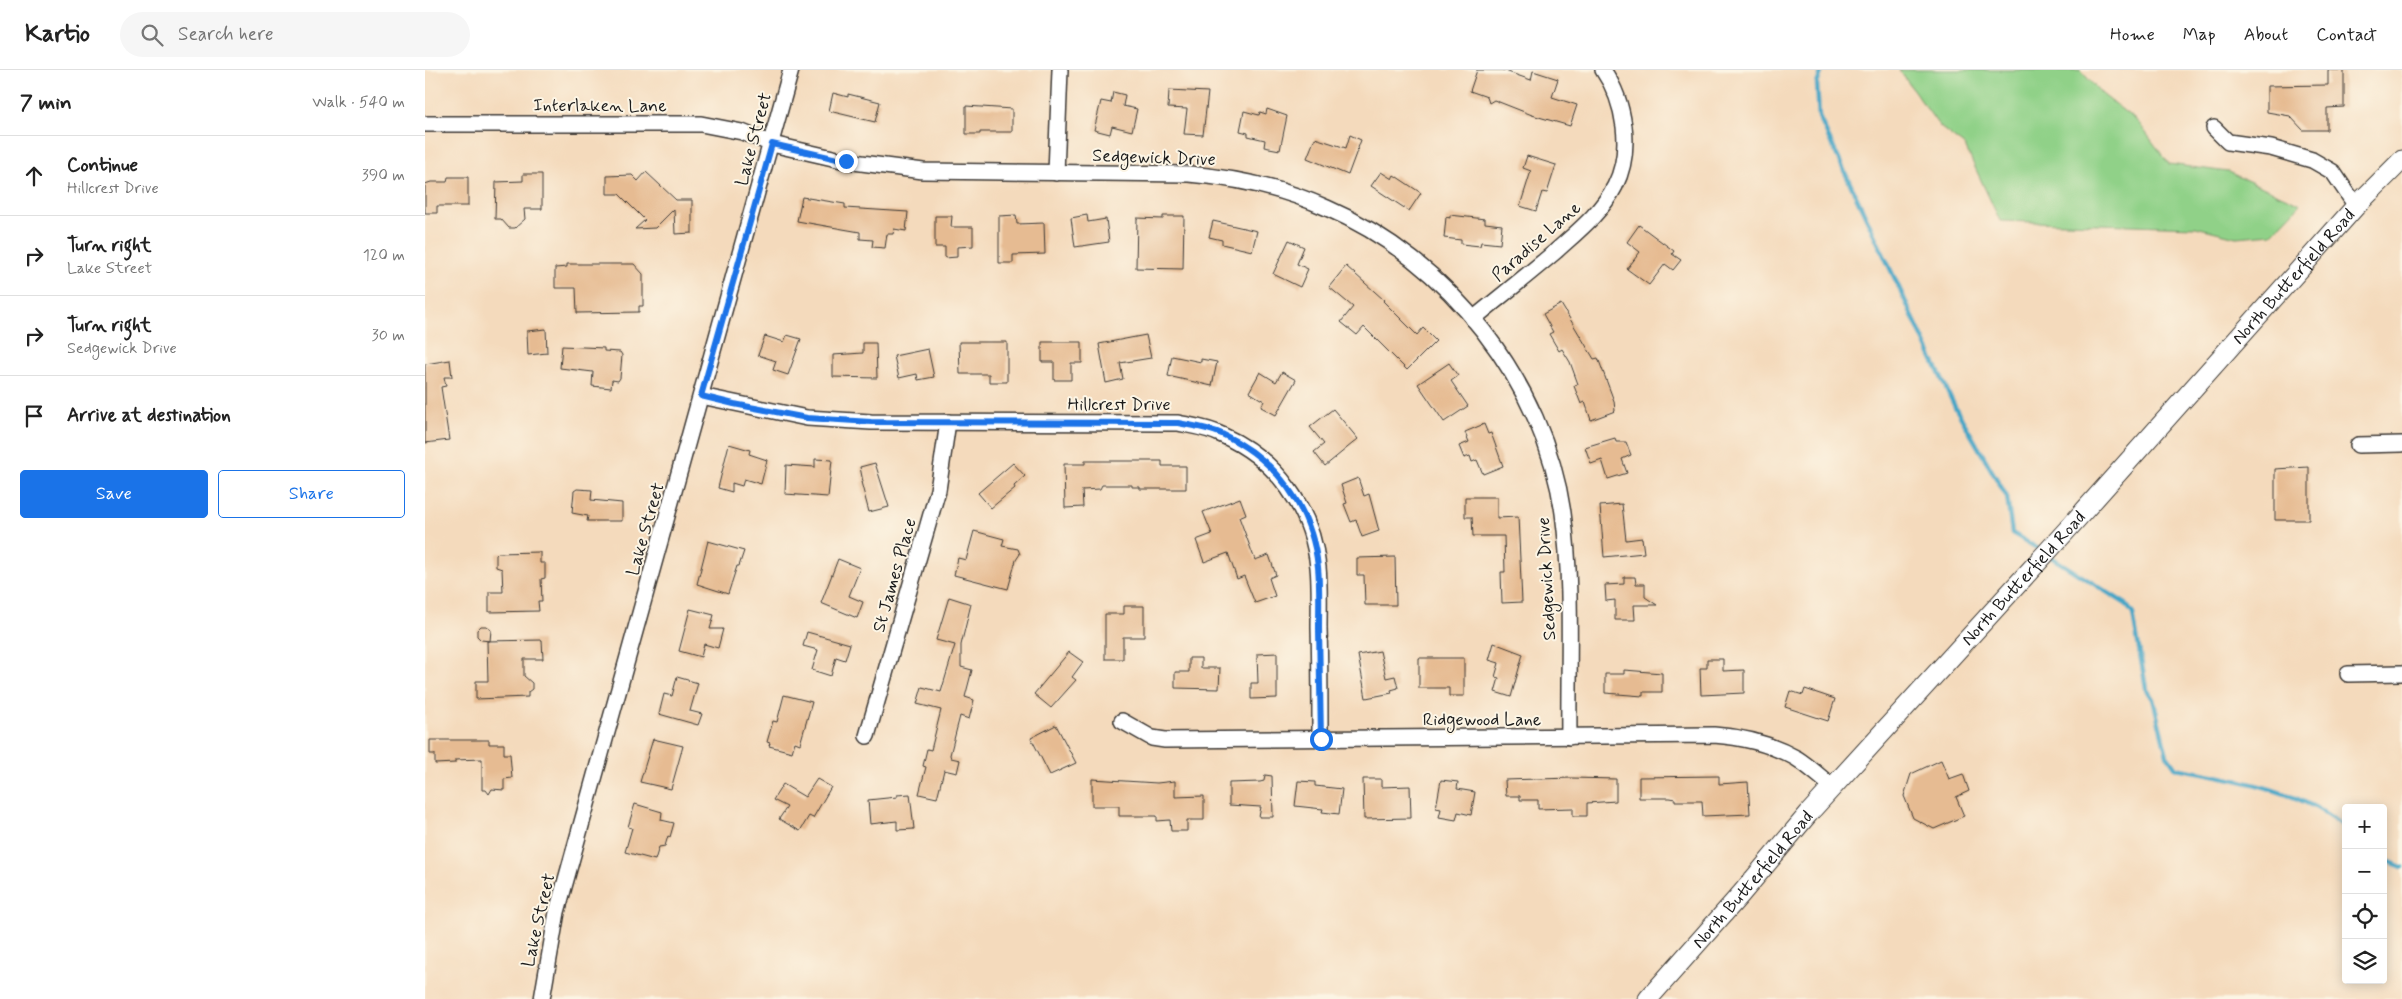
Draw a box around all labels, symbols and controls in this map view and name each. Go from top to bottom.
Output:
search box [120,12,470,57]
text: Kartio [25,19,90,50]
icon: search [138,21,166,49]
text: Search here [178,22,274,47]
text: Home [2110,23,2155,47]
text: Map [2183,23,2216,47]
text: About [2244,23,2288,47]
text: Contact [2316,23,2377,47]
text: 7 min [20,89,72,117]
street label: Lake Street [730,90,778,189]
text: Walk · 540 m [312,92,405,113]
street label: Interlaken Lane [533,94,667,118]
street label: Sedgewick Drive [1092,144,1216,173]
route end [835,150,858,173]
text: Continue [67,153,138,178]
icon: ahead [20,162,48,190]
text: 390 m [362,165,405,186]
text: Hillcrest Drive [67,178,159,199]
street label: Paradise Lane [1487,196,1586,287]
street label: North Butterfield Road [2227,204,2361,350]
text: Turn right [67,233,151,258]
icon: right [20,242,48,270]
text: 120 m [363,245,405,266]
text: Lake Street [67,258,152,279]
text: Turn right [67,313,151,338]
icon: right [20,322,48,350]
text: 30 m [372,325,405,346]
text: Sedgewick Drive [67,338,177,359]
street label: Hillcrest Drive [1067,393,1171,417]
icon: arrive [20,402,48,430]
text: Arrive at destination [67,403,231,428]
button: Save [20,470,208,518]
button: Share [218,470,405,518]
street label: Lake Street [621,480,671,579]
street label: North Butterfield Road [1956,506,2091,651]
street label: St James Place [867,515,923,635]
street label: Sedgewick Drive [1532,517,1563,641]
street label: Ridgewood Lane [1423,708,1541,733]
route start [1310,728,1333,751]
map controls [2342,804,2387,984]
button: + [2342,804,2387,849]
street label: North Butterfield Road [1687,806,1819,954]
button: − [2342,849,2387,894]
street label: Lake Street [516,871,561,970]
button: locate [2342,894,2387,939]
button: layers [2342,939,2387,984]

